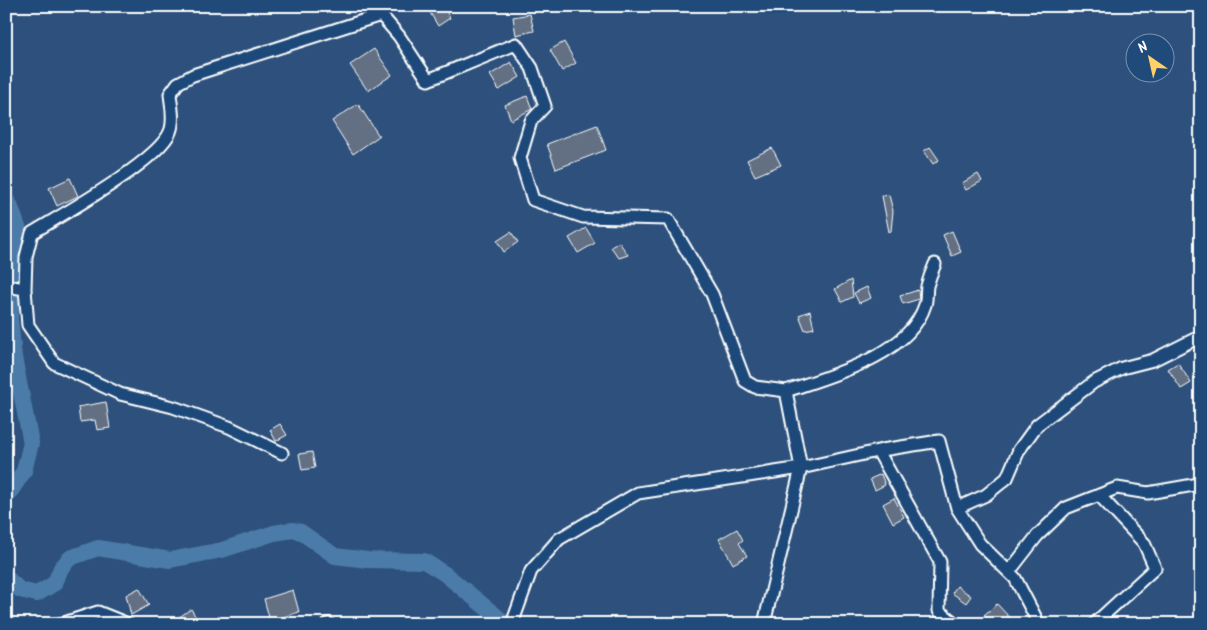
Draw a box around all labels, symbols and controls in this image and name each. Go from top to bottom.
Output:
north arrow [1124,32,1174,82]
text: N [1133,36,1153,60]

